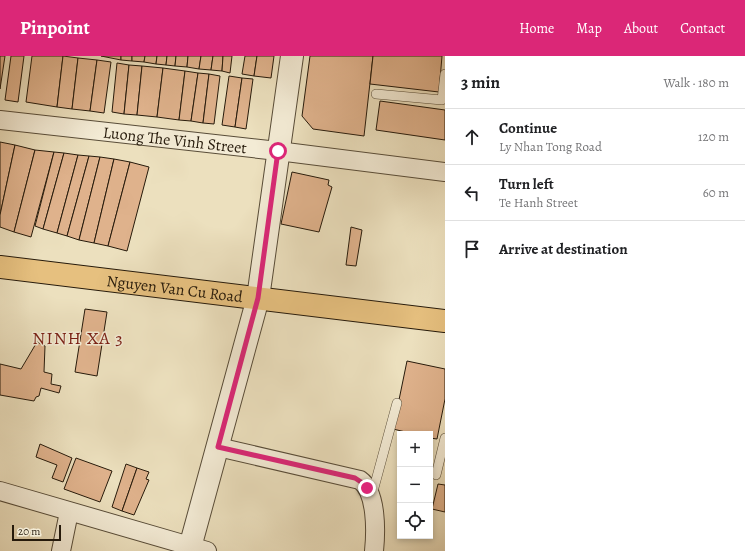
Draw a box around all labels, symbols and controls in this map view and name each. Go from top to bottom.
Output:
text: Pinpoint [20,15,90,41]
text: Home [519,19,554,38]
text: Map [576,19,602,38]
text: About [624,19,658,38]
text: Contact [680,19,725,38]
text: 3 min [461,71,500,94]
text: Walk · 180 m [663,74,729,91]
text: Continue [499,118,557,138]
street label: Luong The Vinh Street [102,122,248,159]
icon: ahead [461,126,483,148]
text: 120 m [698,128,729,145]
text: Ly Nhan Tong Road [499,138,602,155]
route start [269,142,287,160]
text: Turn left [499,174,554,194]
icon: left [461,182,483,204]
text: 60 m [703,184,729,201]
text: Te Hanh Street [499,194,578,211]
icon: arrive [461,238,483,260]
text: Arrive at destination [499,239,628,259]
street label: Nguyen Van Cu Road [105,270,244,308]
district label: NINH XA 3 [32,326,124,350]
map controls [397,431,433,539]
button: + [397,431,433,467]
button: − [397,467,433,503]
route end [358,479,376,497]
button: locate [397,503,433,539]
scale bar [12,523,61,542]
text: 20 m [18,524,40,539]

